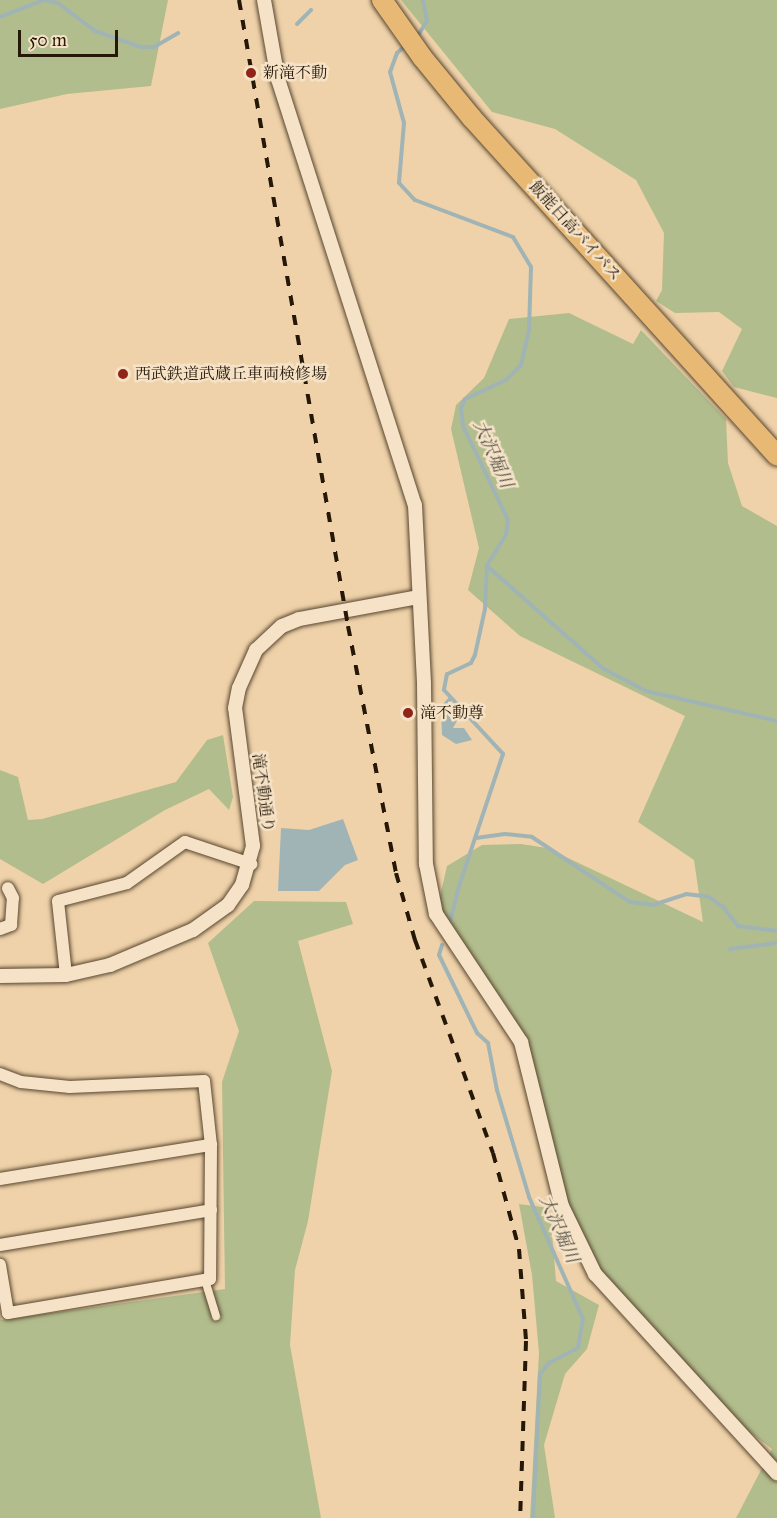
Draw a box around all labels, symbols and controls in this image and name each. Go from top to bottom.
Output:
scale bar [21,18,122,56]
text: 50 m [29,29,67,51]
place label: 新滝不動 [263,63,327,83]
marker: 新滝不動 [244,66,258,80]
street label: 飯能日高バイパス [525,177,625,285]
place label: 西武鉄道武蔵丘車両検修場 [135,364,327,384]
marker: 西武鉄道武蔵丘車両検修場 [116,367,130,381]
water label: 大沢堀川 [468,417,518,491]
place label: 滝不動尊 [420,703,484,723]
marker: 滝不動尊 [401,706,415,720]
street label: 滝不動通り [248,752,278,834]
water label: 大沢堀川 [534,1192,584,1266]

